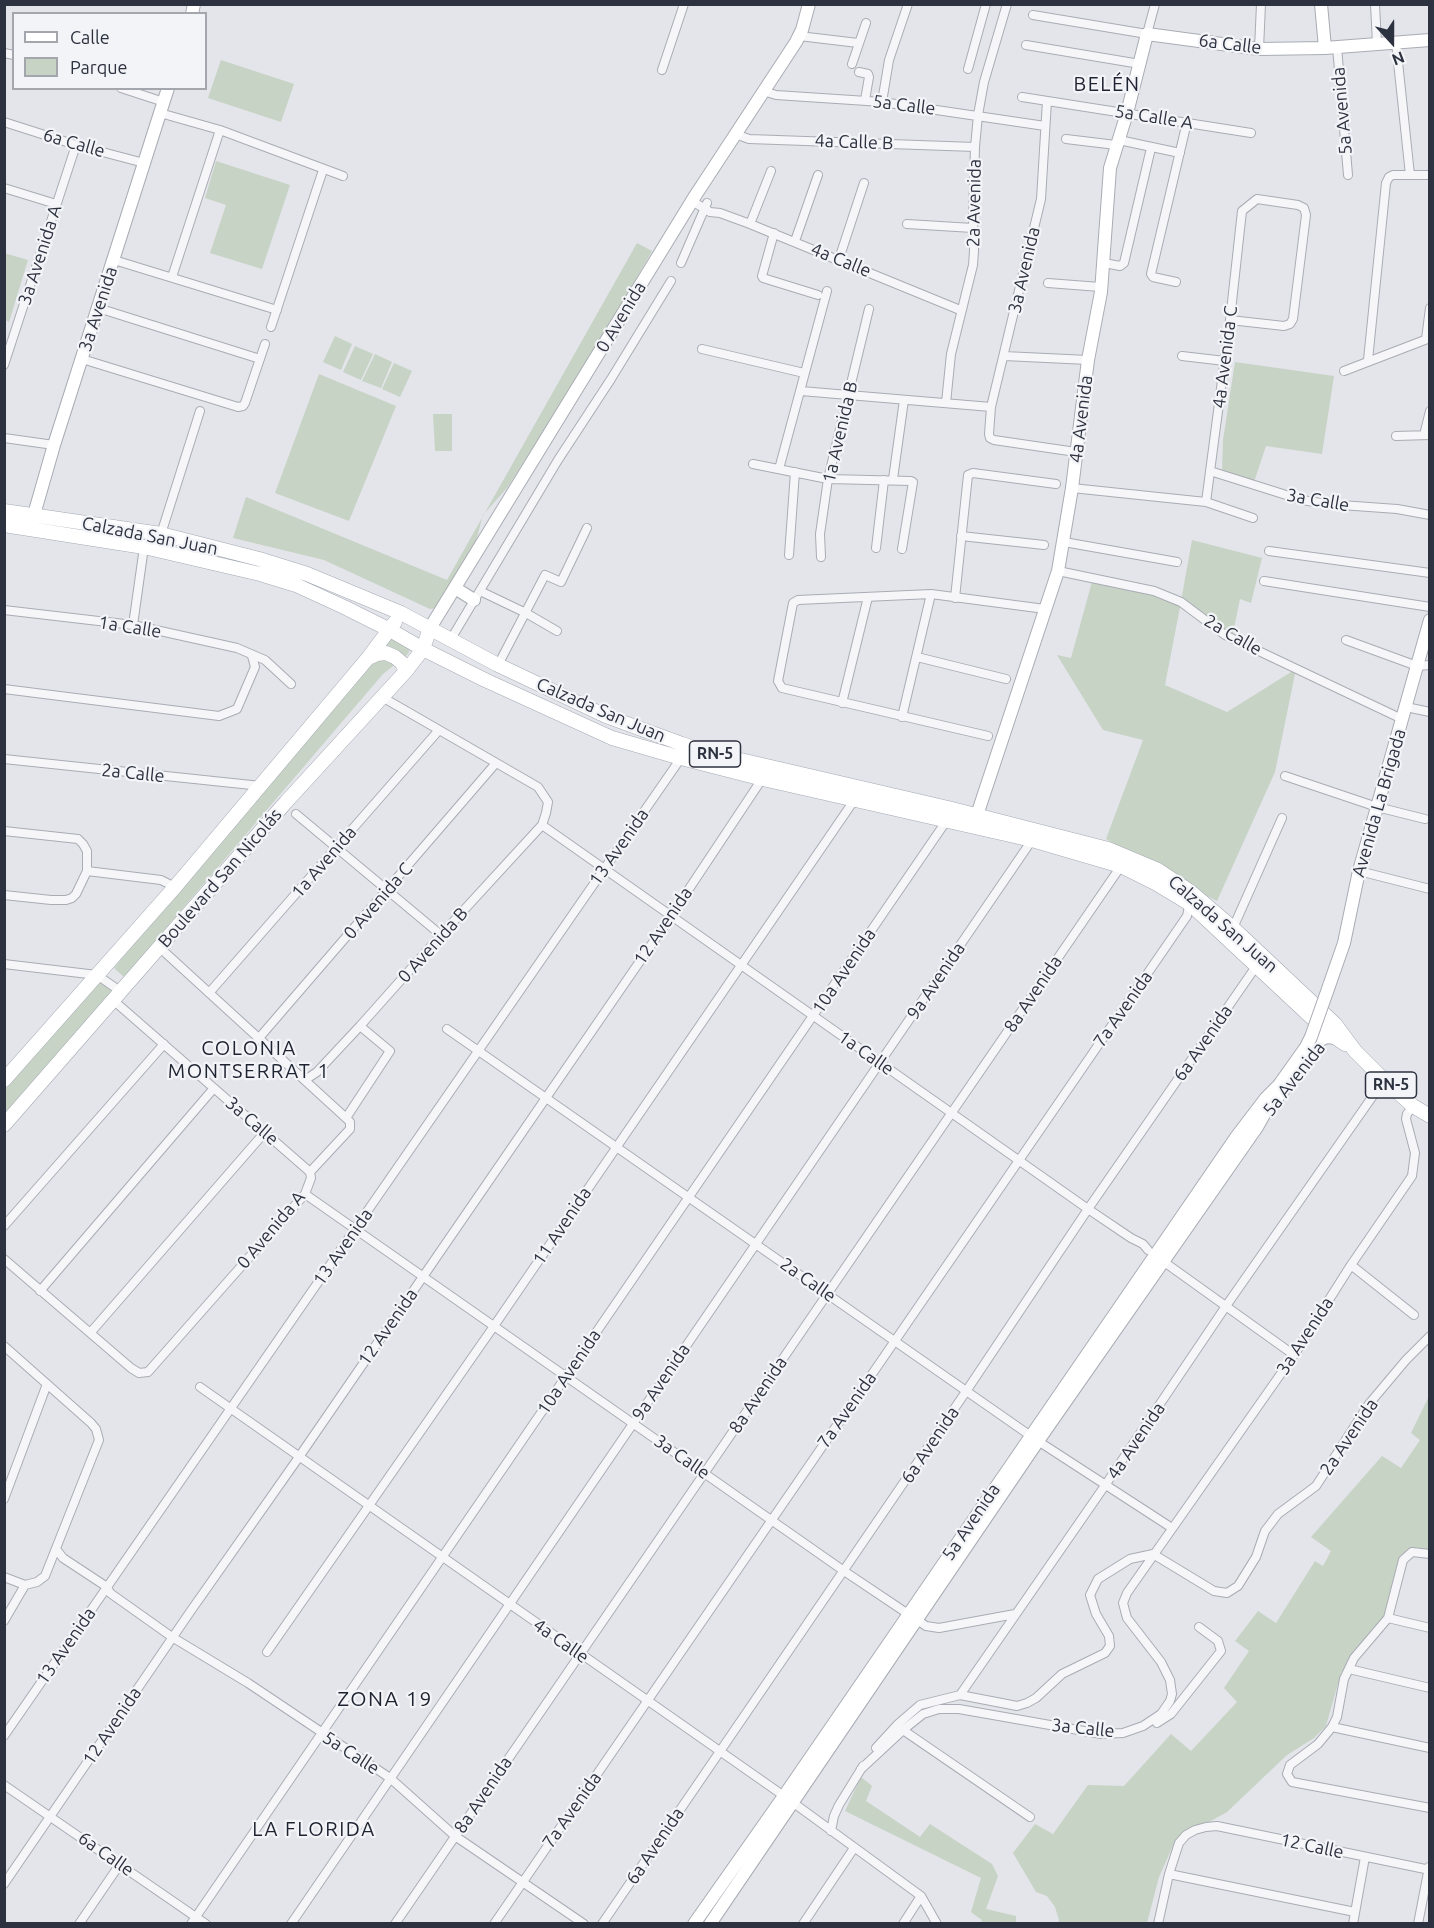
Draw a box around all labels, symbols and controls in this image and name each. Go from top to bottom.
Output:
legend [12,12,207,90]
north arrow [1362,12,1422,72]
text: Calle [70,27,110,47]
street label: 6a Calle [1197,29,1263,59]
text: N [1390,48,1407,69]
text: Parque [70,57,127,77]
street label: 5a Avenida [1327,66,1357,156]
district label: BELÉN [1073,72,1141,96]
street label: 5a Calle [871,90,937,120]
street label: 5a Calle A [1113,100,1195,134]
street label: 6a Calle [41,124,107,162]
street label: 4a Calle B [814,130,894,154]
street label: 2a Avenida [962,159,986,247]
street label: 3a Avenida A [14,202,66,308]
street label: 3a Avenida [1004,225,1044,315]
street label: 4a Calle [808,238,874,282]
street label: 3a Avenida [74,264,122,354]
street label: 0 Avenida [591,278,651,356]
street label: 4a Avenida C [1208,304,1242,410]
street label: 4a Avenida [1065,374,1097,464]
street label: 1a Avenida B [818,379,862,485]
street label: 3a Calle [1285,484,1351,516]
street label: Calzada San Juan [80,512,220,560]
street label: 2a Calle [1200,610,1266,660]
street label: 1a Calle [97,611,163,643]
street label: Calzada San Juan [533,673,669,747]
street label: Avenida La Brigada [1347,726,1411,880]
road number: RN-5 [690,741,740,767]
street label: 2a Calle [100,759,166,787]
street label: Boulevard San Nicolás [154,804,286,952]
street label: 13 Avenida [585,804,653,890]
street label: 1a Avenida [287,822,361,902]
street label: 0 Avenida C [339,858,417,944]
street label: Calzada San Juan [1164,871,1282,977]
street label: 12 Avenida [629,883,697,969]
street label: 0 Avenida B [393,903,473,987]
street label: 10a Avenida [808,924,880,1018]
street label: 9a Avenida [902,938,970,1024]
street label: 8a Avenida [999,951,1067,1037]
street label: 7a Avenida [1089,967,1157,1051]
street label: 6a Avenida [1169,1001,1237,1085]
street label: 1a Calle [834,1026,898,1080]
district label: COLONIA MONTSERRAT 1 [168,1036,330,1083]
street label: 5a Avenida [1258,1038,1330,1120]
road number: RN-5 [1366,1072,1416,1098]
street label: 3a Calle [221,1092,283,1150]
street label: 11 Avenida [528,1183,596,1269]
street label: 0 Avenida A [232,1187,310,1273]
street label: 13 Avenida [309,1204,377,1290]
street label: 2a Calle [776,1253,840,1307]
street label: 12 Avenida [354,1284,422,1370]
street label: 3a Avenida [1272,1293,1338,1379]
street label: 10a Avenida [533,1325,605,1419]
street label: 9a Avenida [627,1339,695,1425]
street label: 8a Avenida [724,1352,792,1438]
street label: 7a Avenida [813,1368,881,1452]
street label: 2a Avenida [1315,1394,1383,1480]
street label: 4a Avenida [1102,1398,1170,1484]
street label: 6a Avenida [896,1402,964,1488]
street label: 3a Calle [650,1430,714,1484]
street label: 5a Avenida [937,1479,1005,1565]
street label: 13 Avenida [32,1603,100,1689]
street label: 4a Calle [529,1614,593,1668]
street label: 12 Avenida [78,1683,146,1769]
district label: ZONA 19 [337,1686,433,1712]
street label: 3a Calle [1050,1714,1116,1742]
street label: 5a Calle [319,1727,383,1779]
street label: 8a Avenida [449,1752,517,1838]
street label: 7a Avenida [538,1768,606,1852]
street label: 6a Avenida [621,1803,689,1889]
district label: LA FLORIDA [252,1817,376,1841]
street label: 6a Calle [74,1827,138,1881]
street label: 12 Calle [1278,1829,1346,1863]

